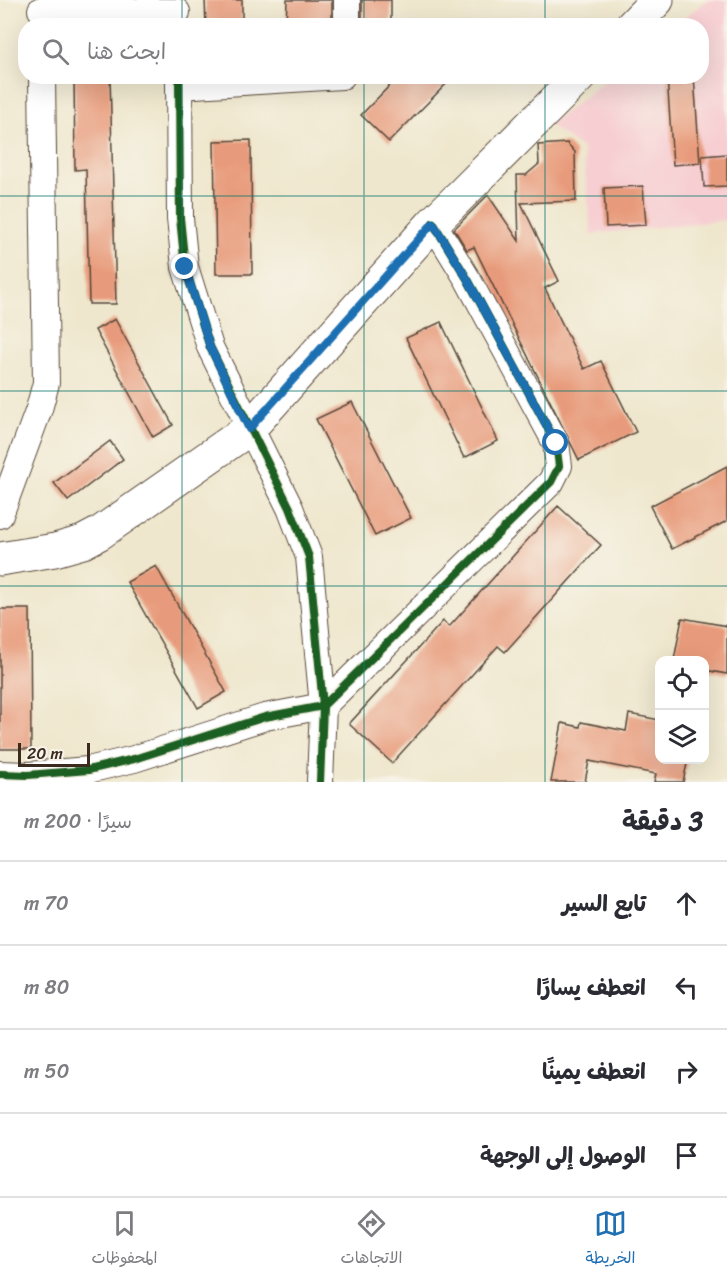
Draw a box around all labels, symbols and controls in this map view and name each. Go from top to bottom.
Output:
search box [18,18,709,84]
text: ابحث هنا [87,32,166,71]
icon: search [39,35,72,68]
route end [171,253,197,279]
route start [542,429,568,455]
map controls [655,656,709,764]
button: locate [655,656,709,710]
button: layers [655,710,709,764]
text: 20 m [27,739,63,768]
scale bar [18,740,90,768]
text: 3 دقيقة [622,798,703,844]
text: سيرًا · 200 m [24,804,132,839]
text: تابع السير [562,884,646,923]
text: 70 m [24,886,69,921]
icon: ahead [670,887,703,920]
text: انعطف يسارًا [536,968,646,1007]
text: 80 m [24,970,69,1005]
icon: left [670,971,703,1004]
text: انعطف يمينًا [542,1052,646,1091]
text: 50 m [24,1054,69,1089]
icon: right [670,1055,703,1088]
text: الوصول إلى الوجهة [480,1136,646,1175]
icon: arrive [670,1139,703,1172]
tab: المحفوظات [92,1207,157,1272]
tab: الاتجاهات [341,1207,402,1272]
tab: الخريطة [586,1207,635,1272]

